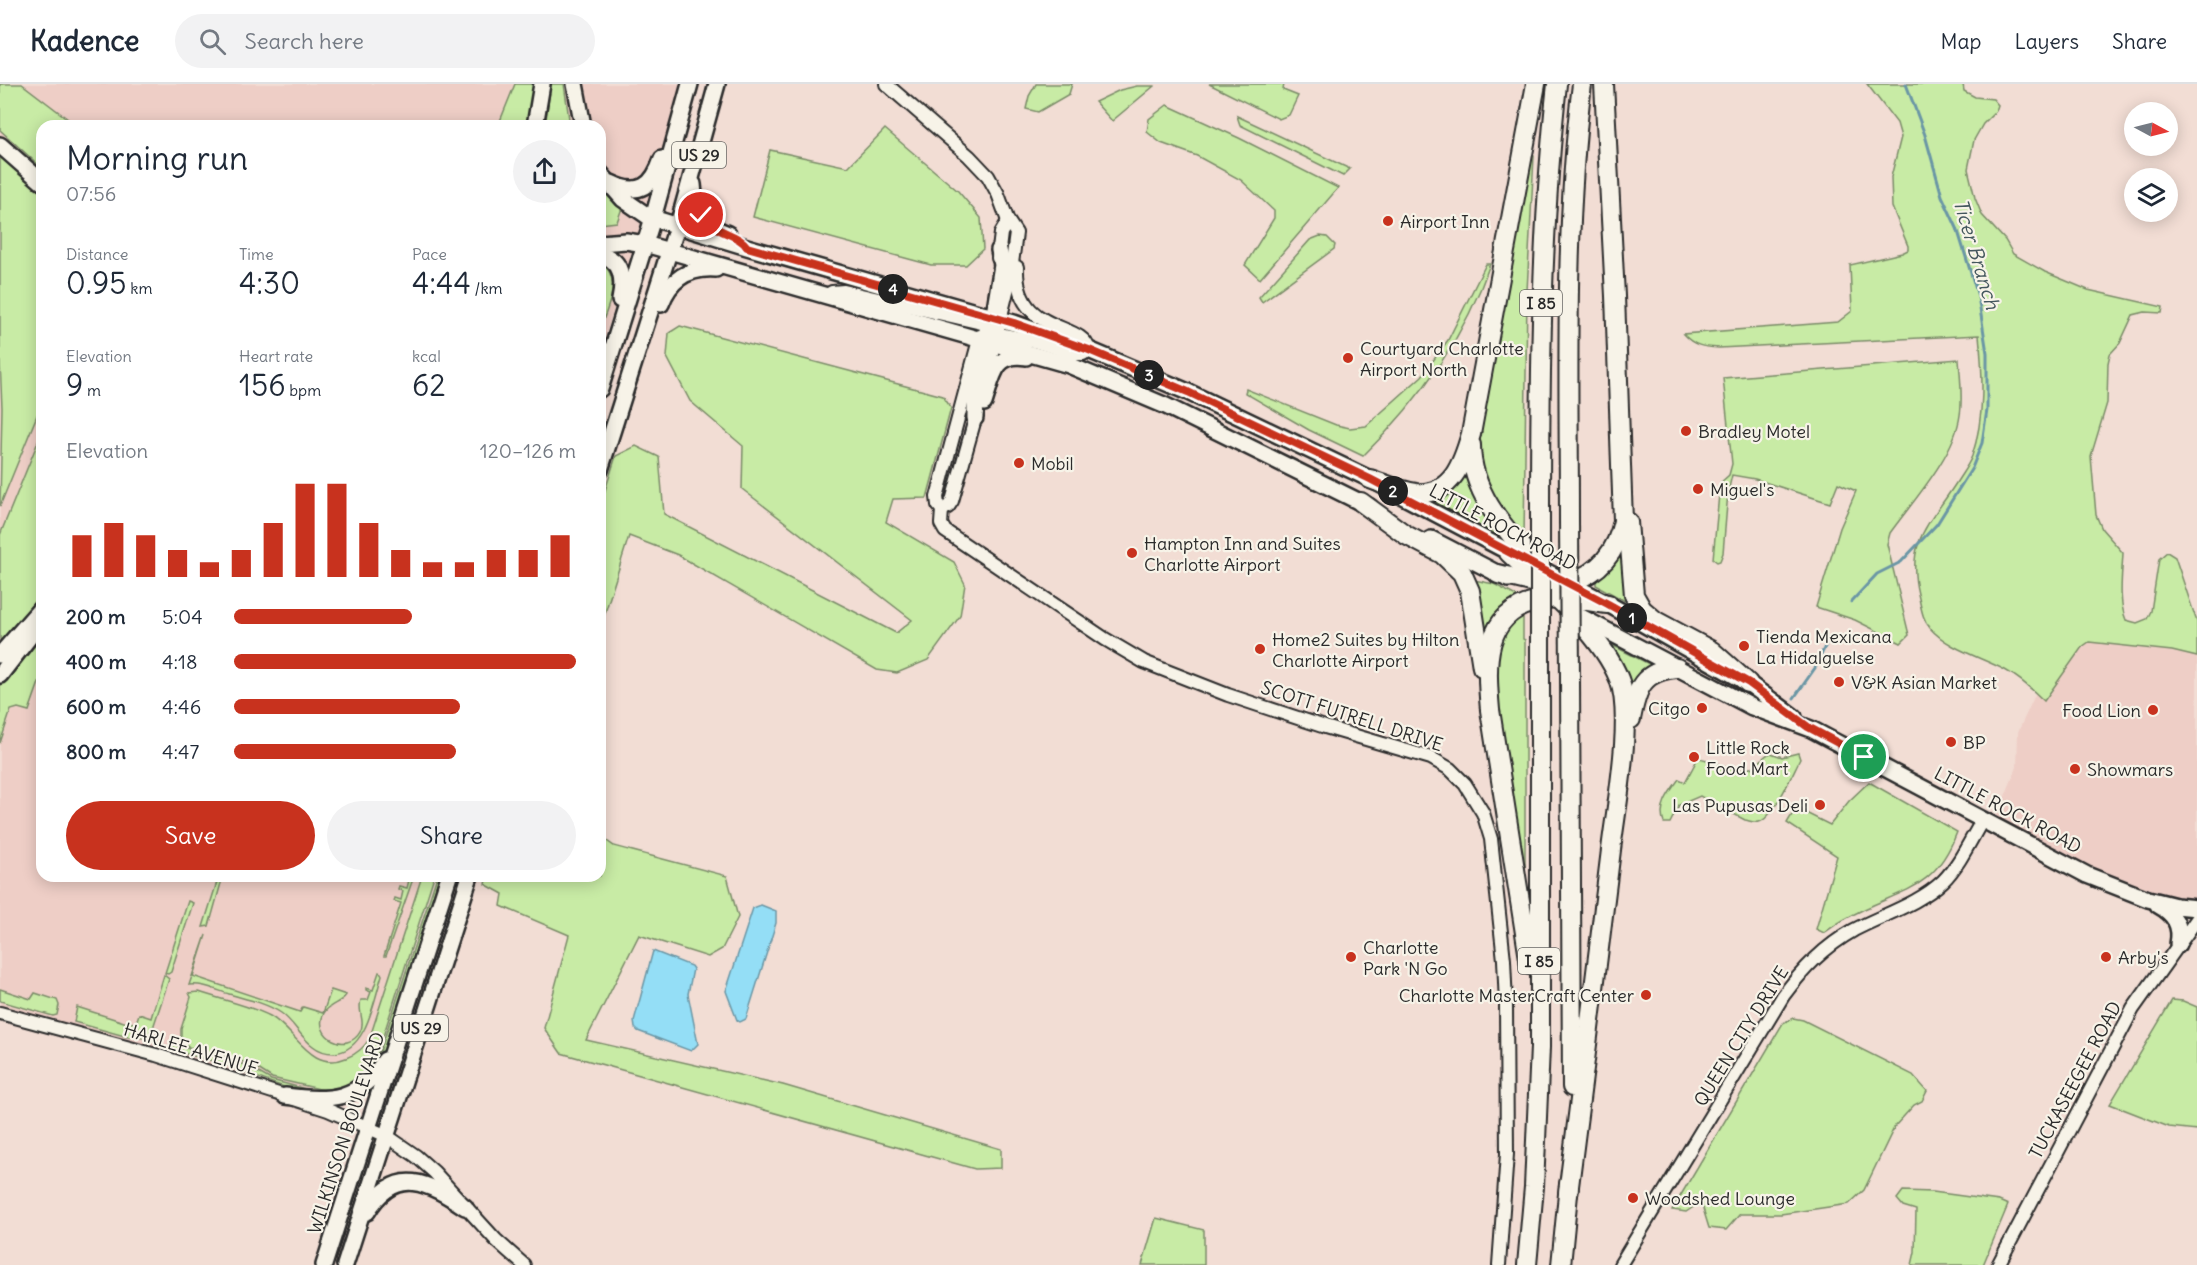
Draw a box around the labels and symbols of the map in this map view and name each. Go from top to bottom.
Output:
north arrow [2124,102,2178,156]
road number: US 29 [672,142,726,168]
pin [675,189,726,240]
water label: Ticer Branch [1948,196,2006,313]
place label: Airport Inn [1400,210,1490,233]
marker: Airport Inn [1381,214,1395,228]
pin: 4 [878,274,908,304]
road number: I 85 [1520,290,1562,316]
place label: Courtyard Charlotte Airport North [1360,337,1524,381]
marker: Courtyard Charlotte Airport North [1341,351,1355,365]
pin: 3 [1134,360,1164,390]
place label: Bradley Motel [1698,420,1810,443]
marker: Bradley Motel [1679,424,1693,438]
place label: Mobil [1031,452,1074,475]
marker: Mobil [1012,456,1026,470]
pin: 2 [1378,476,1408,506]
place label: Miguel's [1710,478,1774,501]
street label: LITTLE ROCK ROAD [1426,479,1580,575]
marker: Miguel's [1691,482,1705,496]
place label: Hampton Inn and Suites Charlotte Airport [1144,532,1341,576]
marker: Hampton Inn and Suites Charlotte Airport [1125,546,1139,560]
pin: 1 [1617,603,1647,633]
place label: Tienda Mexicana La Hidalguelse [1756,625,1892,669]
place label: Home2 Suites by Hilton Charlotte Airport [1272,628,1459,672]
marker: Tienda Mexicana La Hidalguelse [1737,639,1751,653]
marker: Home2 Suites by Hilton Charlotte Airport [1253,642,1267,656]
place label: V&K Asian Market [1851,671,1997,694]
marker: V&K Asian Market [1832,675,1846,689]
street label: SCOTT FUTRELL DRIVE [1258,676,1446,756]
place label: Citgo [1648,697,1690,720]
place label: Food Lion [2062,699,2141,722]
marker: Citgo [1695,701,1709,715]
marker: Food Lion [2146,703,2160,717]
pin [1838,731,1889,782]
place label: BP [1963,731,1986,754]
marker: BP [1944,735,1958,749]
place label: Little Rock Food Mart [1706,736,1790,780]
marker: Little Rock Food Mart [1687,750,1701,764]
place label: Showmars [2087,758,2173,781]
street label: LITTLE ROCK ROAD [1931,762,2085,858]
marker: Showmars [2068,762,2082,776]
place label: Las Pupusas Deli [1672,794,1808,817]
marker: Las Pupusas Deli [1813,798,1827,812]
place label: Charlotte Park 'N Go [1363,936,1448,980]
place label: Arby's [2118,946,2169,969]
road number: I 85 [1518,948,1560,974]
marker: Charlotte Park 'N Go [1344,950,1358,964]
marker: Arby's [2099,950,2113,964]
street label: QUEEN CITY DRIVE [1689,962,1793,1110]
place label: Charlotte MasterCraft Center [1399,984,1635,1007]
marker: Charlotte MasterCraft Center [1639,988,1653,1002]
street label: TUCKASEEGEE ROAD [2024,997,2126,1163]
road number: US 29 [394,1015,448,1041]
street label: HARLEE AVENUE [121,1018,261,1080]
street label: WILKINSON BOULEVARD [302,1029,390,1237]
place label: Woodshed Lounge [1645,1187,1795,1210]
marker: Woodshed Lounge [1626,1191,1640,1205]

